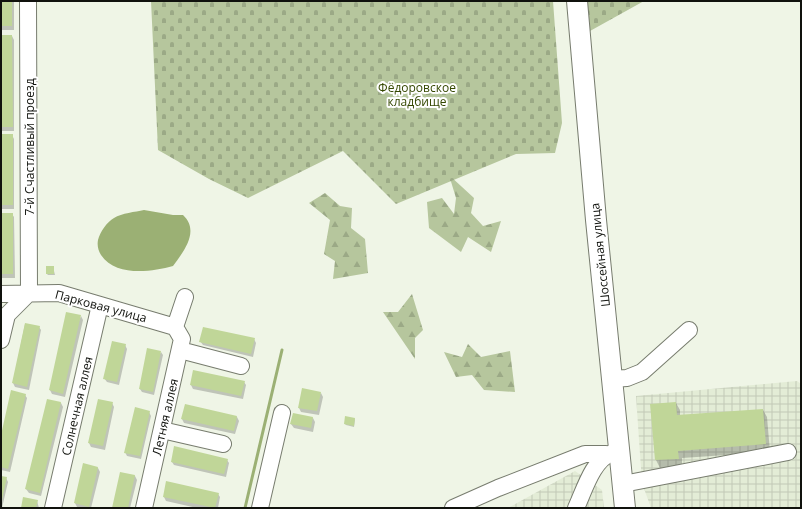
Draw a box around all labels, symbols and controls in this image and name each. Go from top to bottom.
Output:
street label: 7-й Счастливый проезд [21,78,38,216]
park label: Фёдоровское кладбище [378,79,456,110]
street label: Шоссейная улица [586,202,614,308]
street label: Парковая улица [53,286,149,326]
street label: Солнечная аллея [57,355,97,457]
street label: Летняя аллея [148,377,182,457]

